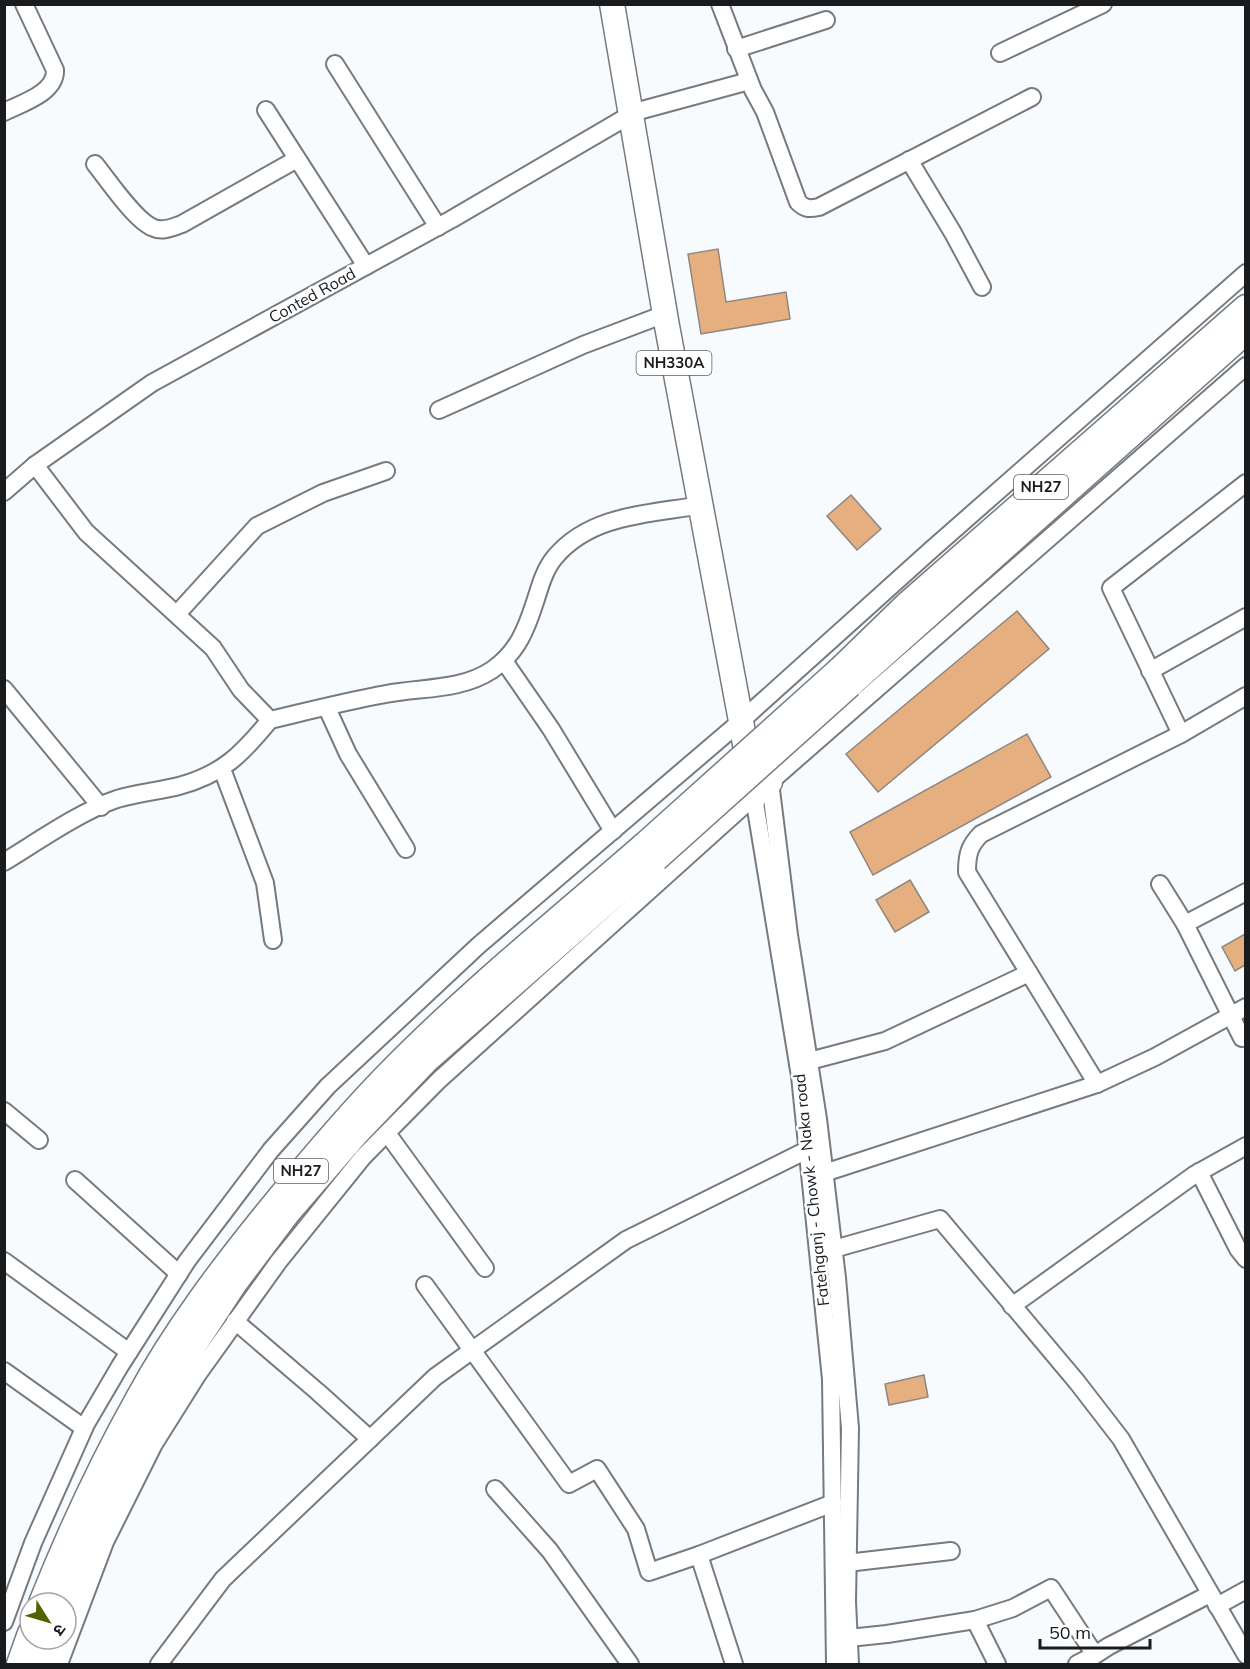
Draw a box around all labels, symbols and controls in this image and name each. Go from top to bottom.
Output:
street label: Conted Road [265,263,359,327]
road number: NH330A [636,351,712,375]
road number: NH27 [1014,475,1068,499]
street label: Fatehganj - Chowk - Naka road [789,1073,833,1307]
road number: NH27 [274,1159,328,1183]
north arrow [18,1591,78,1651]
scale bar [1040,1612,1150,1650]
text: उ [49,1620,71,1640]
text: 50 m [1049,1621,1091,1644]

